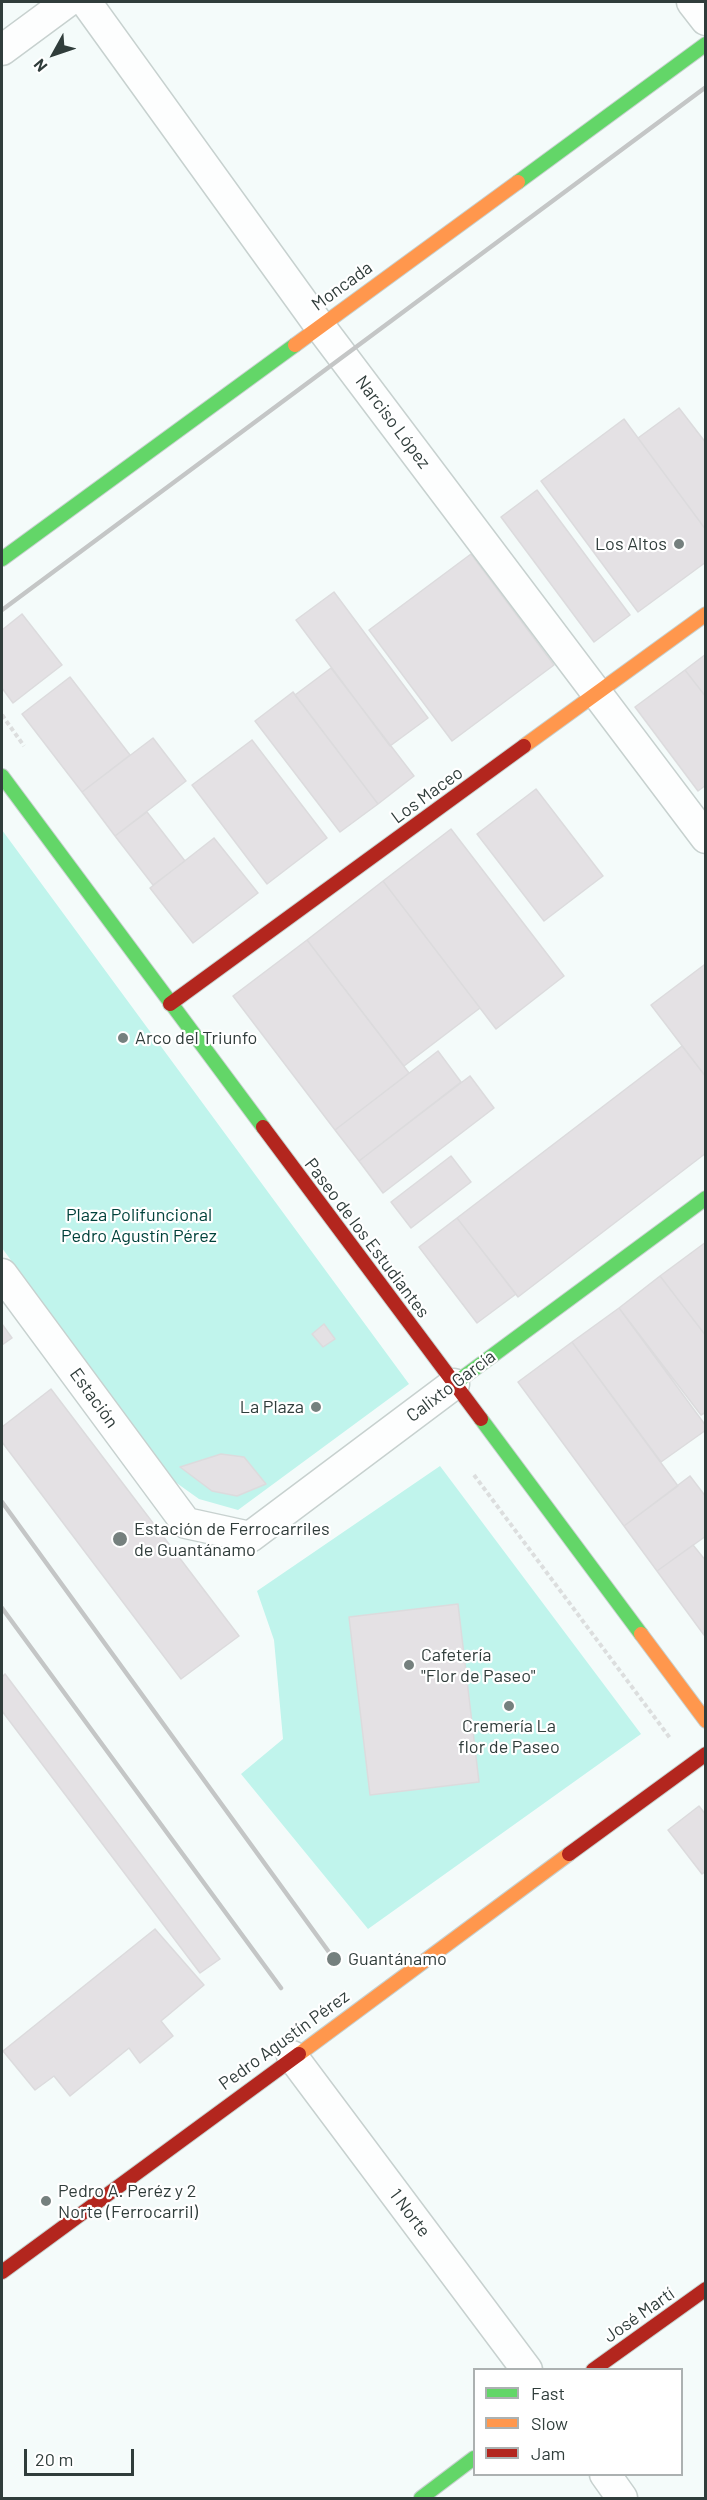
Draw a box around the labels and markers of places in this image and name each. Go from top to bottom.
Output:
place label: Los Altos [595,533,667,555]
marker: Los Altos [672,537,686,551]
place label: Arco del Triunfo [135,1027,257,1049]
marker: Arco del Triunfo [116,1031,130,1045]
place label: La Plaza [240,1396,304,1418]
marker: La Plaza [309,1400,323,1414]
place label: Estación de Ferrocarriles de Guantánamo [134,1518,330,1561]
marker: Estación de Ferrocarriles de Guantánamo [111,1530,129,1548]
place label: Cafetería "Flor de Paseo" [421,1644,535,1686]
marker: Cafetería "Flor de Paseo" [402,1658,416,1672]
marker: Cremería La flor de Paseo [502,1699,516,1713]
place label: Cremería La flor de Paseo [458,1715,560,1758]
place label: Guantánamo [348,1948,447,1970]
marker: Guantánamo [325,1950,343,1968]
place label: Pedro A. Peréz y 2 Norte (Ferrocarril) [58,2180,198,2222]
marker: Pedro A. Peréz y 2 Norte (Ferrocarril) [39,2194,53,2208]

